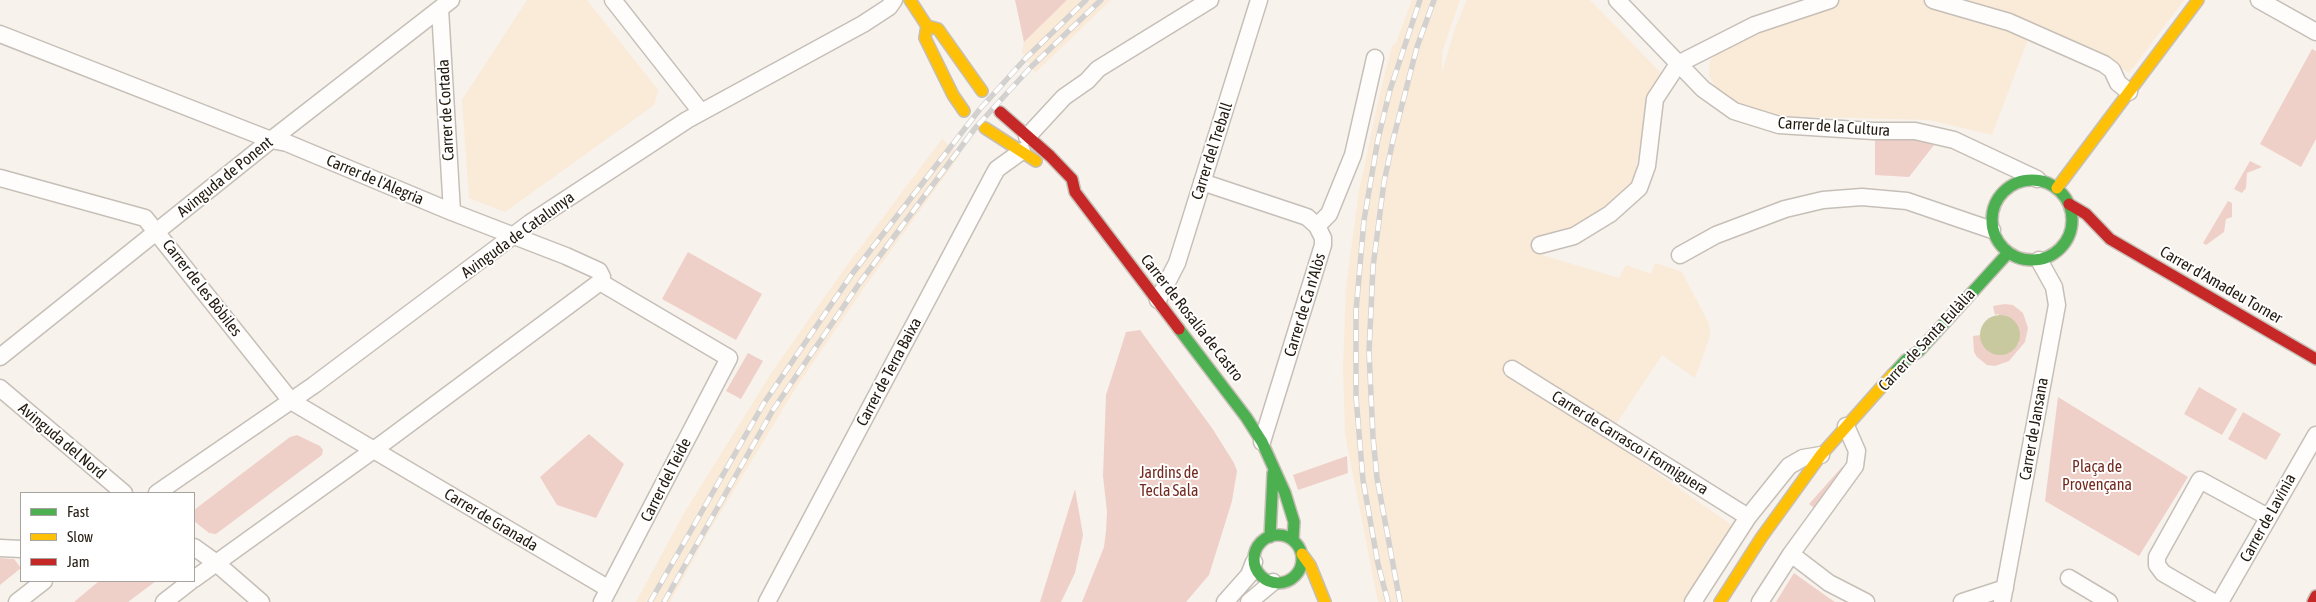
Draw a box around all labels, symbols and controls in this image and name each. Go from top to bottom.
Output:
street label: Carrer de Cortada [434,59,458,161]
street label: Carrer del Treball [1187,100,1237,202]
street label: Carrer de la Cultura [1777,113,1891,141]
street label: Avinguda de Ponent [173,133,277,221]
street label: Carrer de l'Alegria [323,151,427,209]
street label: Avinguda de Catalunya [458,188,578,282]
street label: Carrer de les Bòbiles [158,236,246,340]
street label: Carrer d'Amadeu Torner [2156,242,2286,328]
street label: Carrer de Rosalía de Castro [1137,251,1247,385]
street label: Carrer de Ca n'Alòs [1280,251,1330,359]
street label: Carrer de Santa Eulàlia [1875,285,1979,395]
street label: Carrer de Terra Baixa [852,315,926,429]
street label: Carrer de Jansana [2016,376,2052,482]
street label: Carrer de Carrasco i Formiguera [1548,387,1712,499]
street label: Avinguda del Nord [14,399,110,483]
street label: Carrer del Teide [637,435,695,525]
park label: Plaça de Provençana [2062,457,2132,495]
park label: Jardins de Tecla Sala [1140,463,1198,501]
street label: Carrer de Lavínia [2236,470,2300,566]
street label: Carrer de Granada [441,485,541,555]
legend [20,492,195,582]
text: Fast [67,503,89,520]
text: Slow [67,528,93,545]
text: Jam [67,553,90,570]

